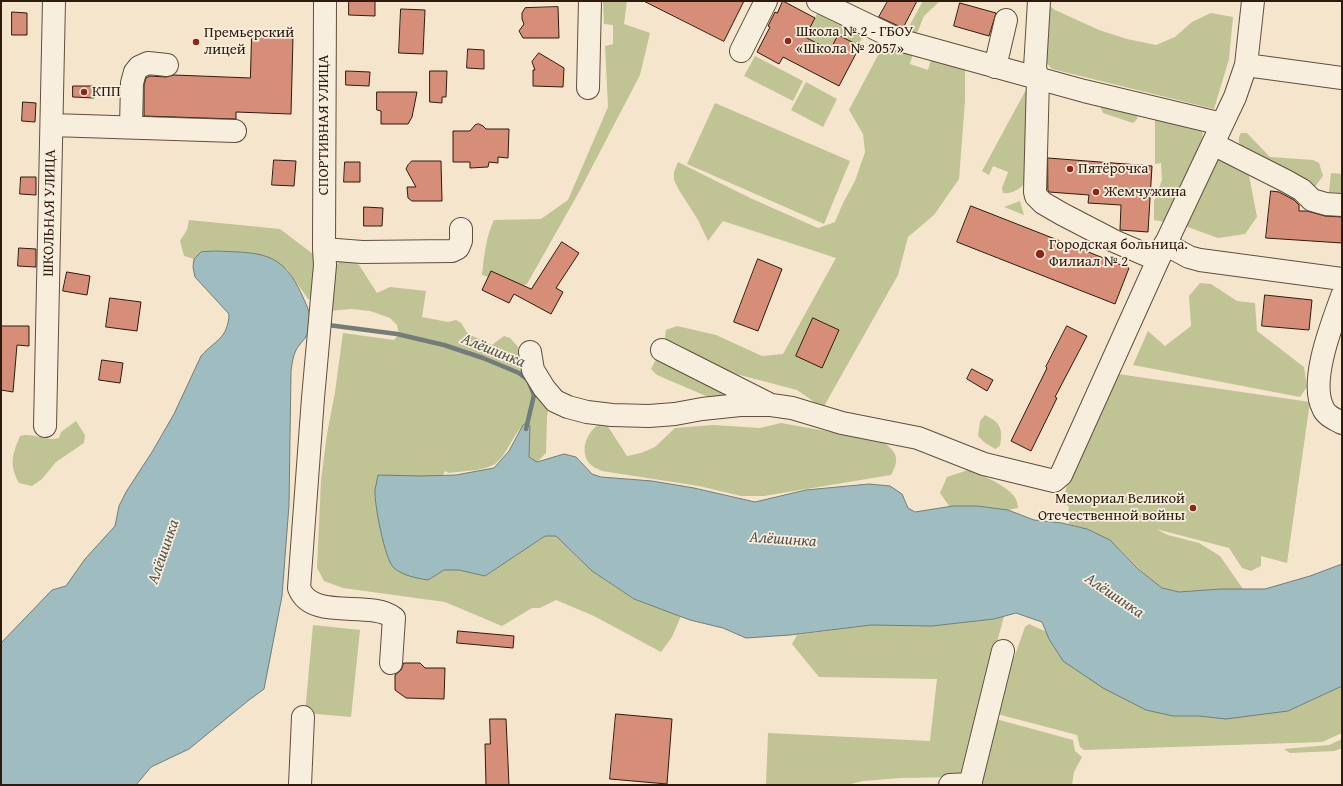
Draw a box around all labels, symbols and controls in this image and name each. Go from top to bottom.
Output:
place label: Школа № 2 - ГБОУ «Школа № 2057» [796,23,913,58]
place label: Премьерский лицей [204,24,294,59]
marker: Школа № 2 - ГБОУ «Школа № 2057» [783,36,793,46]
marker: Премьерский лицей [191,37,201,47]
street label: СПОРТИВНАЯ УЛИЦА [315,55,333,195]
place label: КПП [92,83,121,101]
marker: КПП [79,87,89,97]
street label: ШКОЛЬНАЯ УЛИЦА [40,149,60,277]
place label: Пятёрочка [1078,160,1148,178]
marker: Пятёрочка [1065,164,1075,174]
place label: Жемчужина [1104,183,1186,201]
marker: Жемчужина [1091,187,1101,197]
place label: Городская больница. Филиал № 2 [1049,236,1188,271]
marker: Городская больница. Филиал № 2 [1034,248,1046,260]
water label: Алёшинка [458,330,528,372]
place label: Мемориал Великой Отечественной войны [1038,490,1185,525]
marker: Мемориал Великой Отечественной войны [1188,503,1198,513]
water label: Алёшинка [144,517,184,587]
water label: Алёшинка [749,528,817,552]
water label: Алёшинка [1081,569,1147,623]

